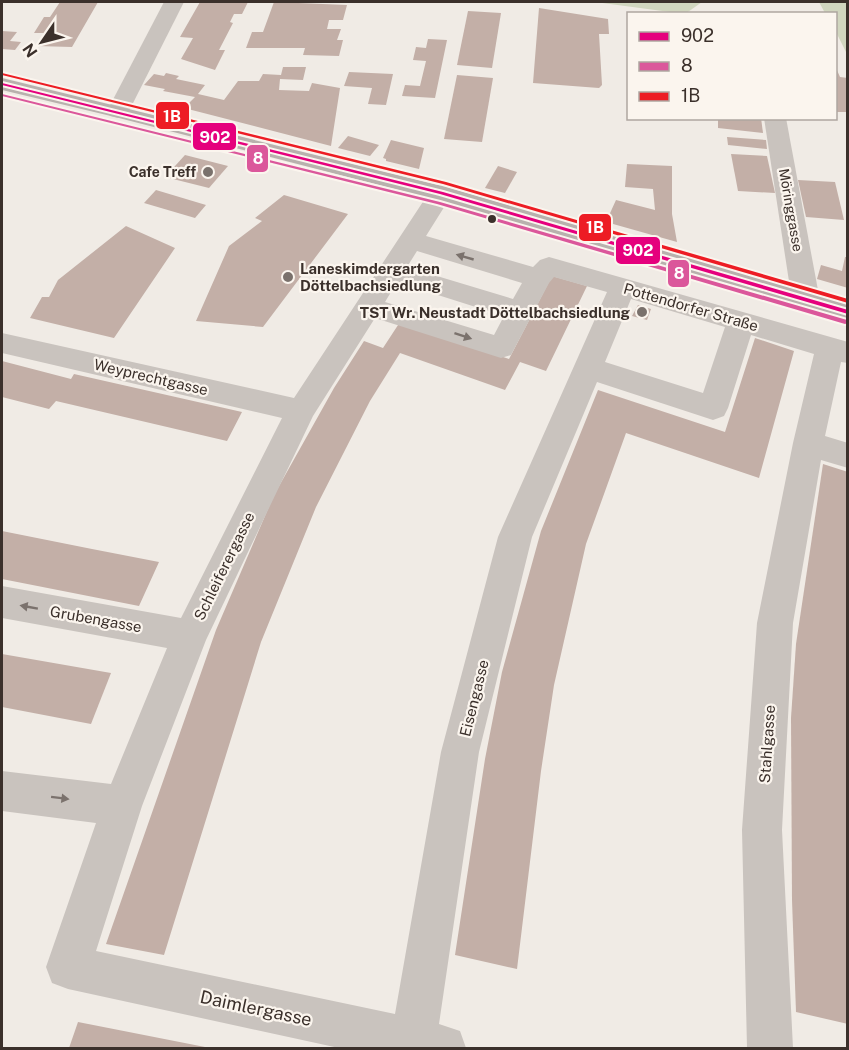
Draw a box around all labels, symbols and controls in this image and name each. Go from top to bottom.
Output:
north arrow [12,12,72,72]
legend [627,12,837,120]
text: 902 [681,25,714,46]
text: N [19,40,41,61]
text: 8 [681,55,693,76]
text: 1B [681,85,700,106]
line badge: 1B [155,101,190,130]
text: 1B [163,107,181,126]
line badge: 902 [192,122,237,151]
text: 902 [200,128,230,147]
line badge: 8 [246,144,269,173]
text: 8 [253,149,264,168]
place label: Cafe Treff [129,164,196,180]
marker: Cafe Treff [201,165,215,179]
street label: Möringgasse [776,167,806,253]
unlabelled marker [486,213,498,225]
line badge: 1B [578,213,612,242]
text: 1B [586,218,604,237]
line badge: 902 [615,236,661,265]
text: 902 [623,241,653,260]
one-way arrow [456,252,474,261]
line badge: 8 [667,259,690,288]
place label: Laneskimdergarten Döttelbachsiedlung [300,260,441,294]
text: 8 [674,264,685,283]
marker: Laneskimdergarten Döttelbachsiedlung [281,270,295,284]
street label: Pottendorfer Straße [622,280,760,334]
place label: TST Wr. Neustadt Döttelbachsiedlung [360,304,631,321]
marker: TST Wr. Neustadt Döttelbachsiedlung [635,305,649,319]
one-way arrow [454,332,472,341]
street label: Weyprechtgasse [92,356,210,398]
street label: Schleiferergasse [190,509,258,623]
one-way arrow [19,602,38,611]
street label: Grubengasse [49,603,143,635]
street label: Eisengasse [456,658,492,738]
street label: Stahlgasse [756,704,778,784]
one-way arrow [50,793,69,803]
street label: Daimlergasse [198,986,314,1030]

